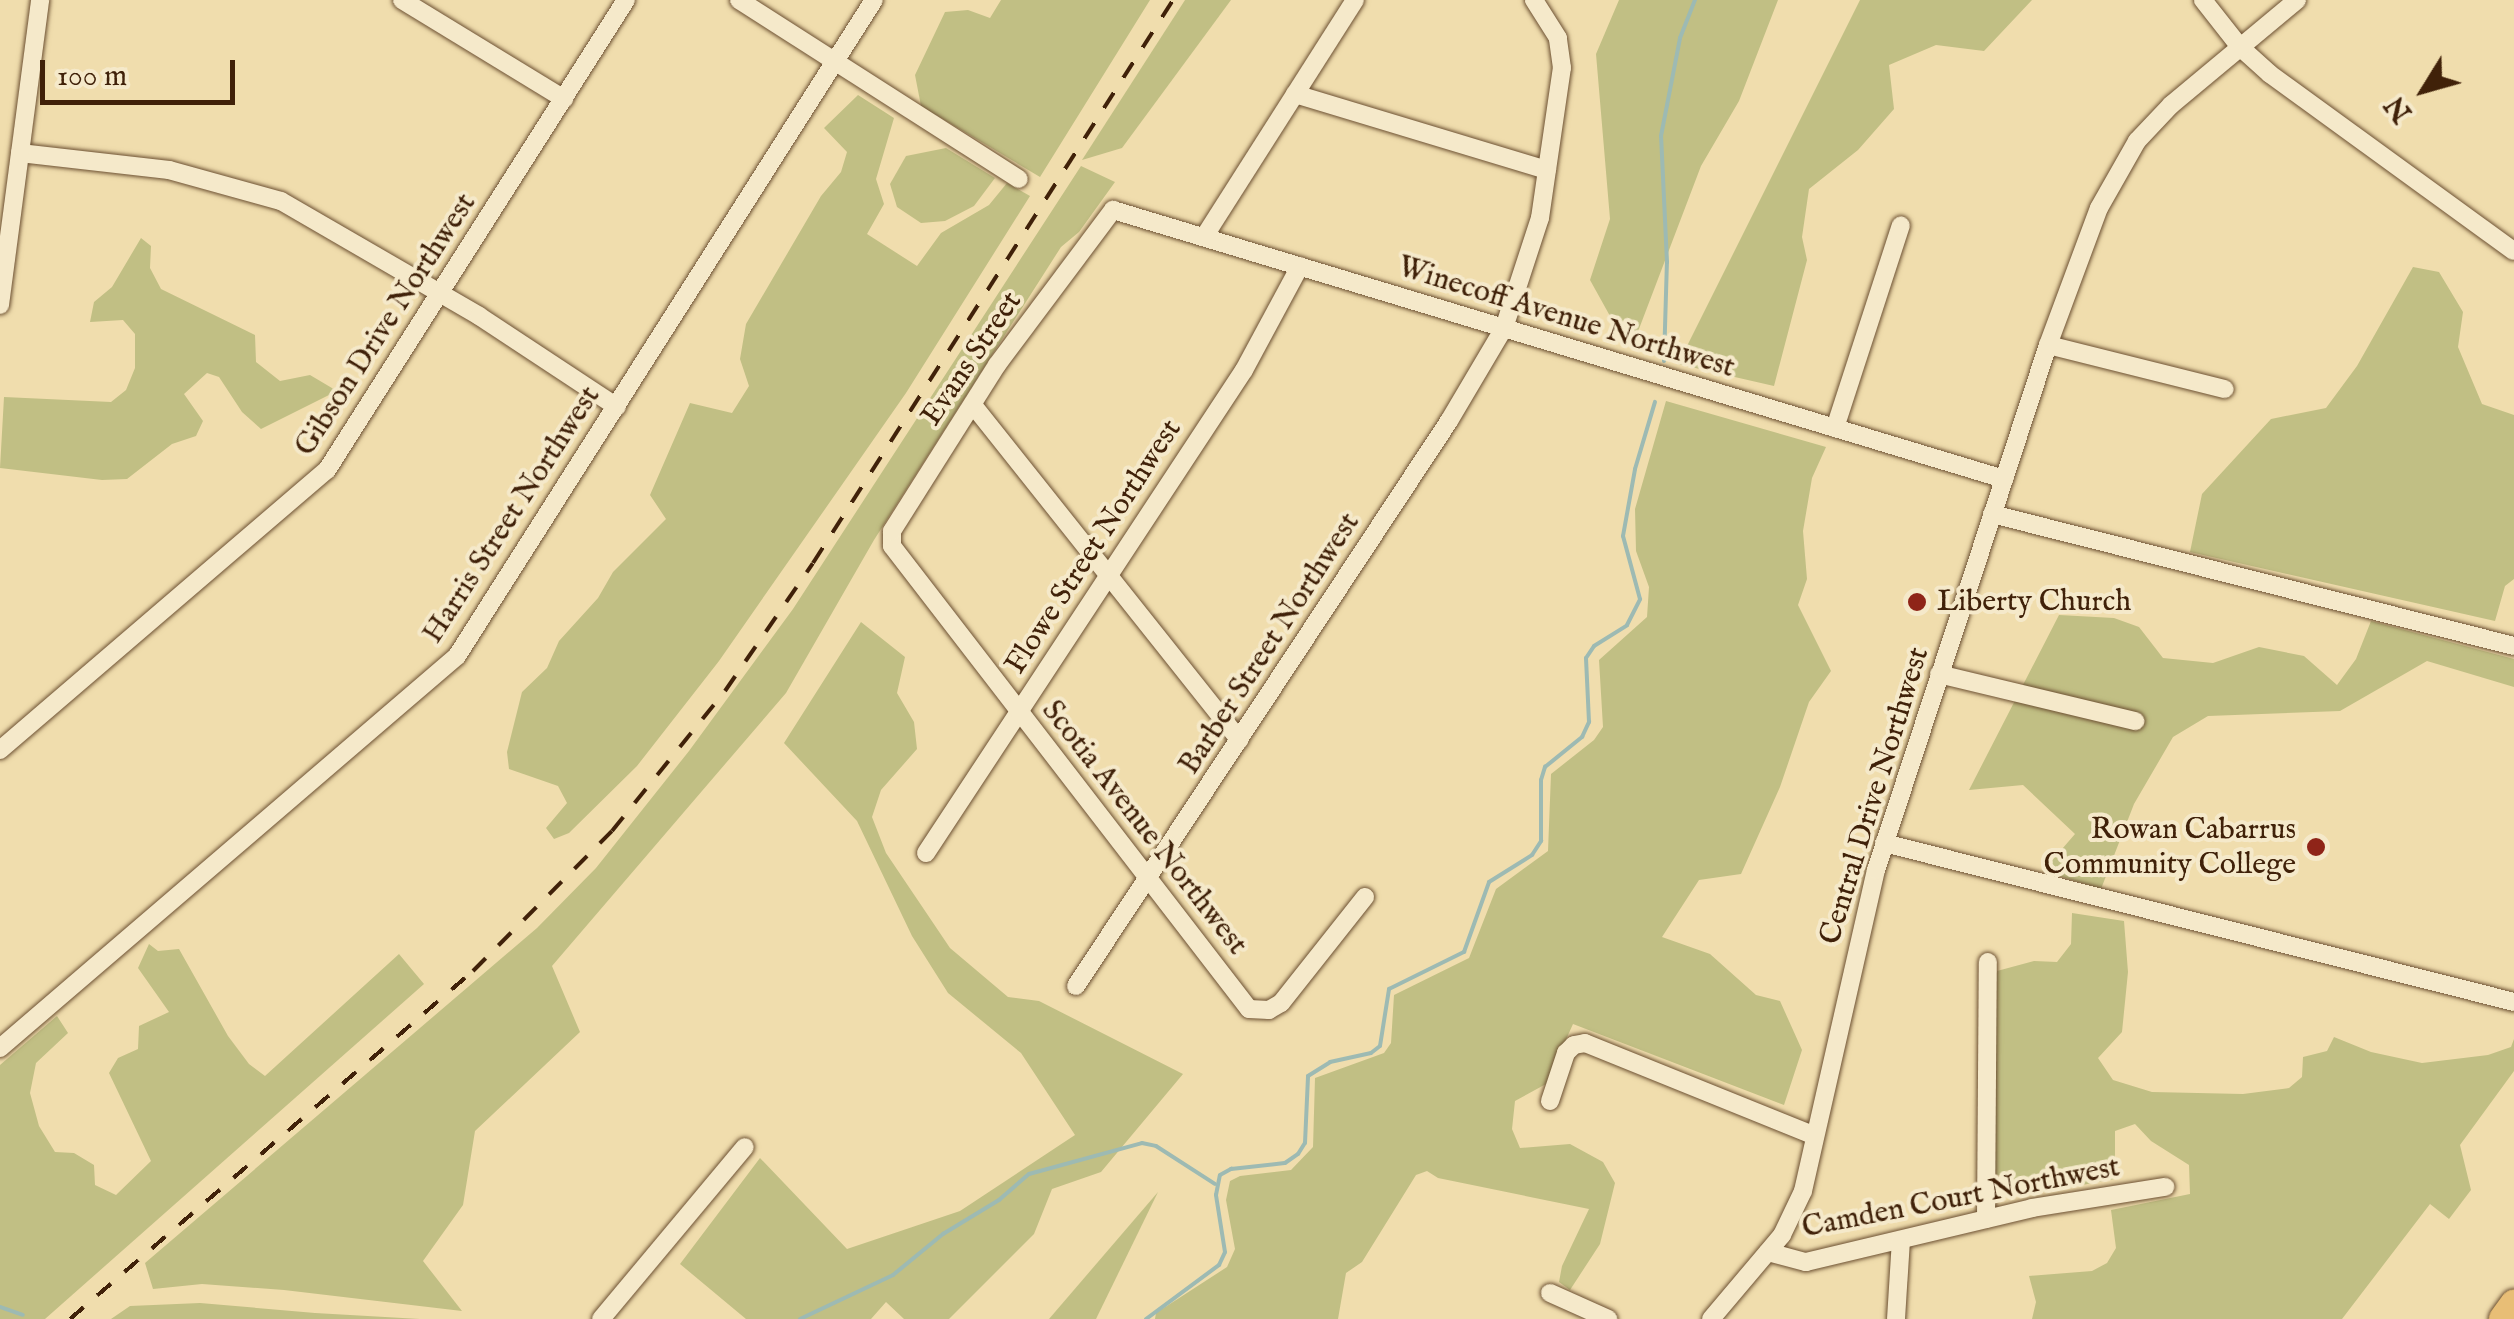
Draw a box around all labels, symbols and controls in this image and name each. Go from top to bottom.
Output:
scale bar [45,40,240,102]
north arrow [2374,40,2474,140]
text: 100 m [57,58,127,96]
text: N [2378,88,2421,129]
street label: Gibson Drive Northwest [288,187,484,463]
street label: Winecoff Avenue Northwest [1393,250,1739,386]
street label: Evans Street [914,285,1030,433]
street label: Harris Street Northwest [415,380,609,650]
street label: Flowe Street Northwest [998,413,1190,681]
street label: Barber Street Northwest [1172,507,1368,781]
place label: Liberty Church [1937,584,2131,620]
marker: Liberty Church [1906,591,1928,613]
street label: Central Drive Northwest [1813,643,1937,949]
street label: Scotia Avenue Northwest [1034,694,1254,962]
place label: Rowan Cabarrus Community College [2044,812,2296,882]
marker: Rowan Cabarrus Community College [2305,836,2327,858]
street label: Camden Court Northwest [1799,1150,2123,1246]

